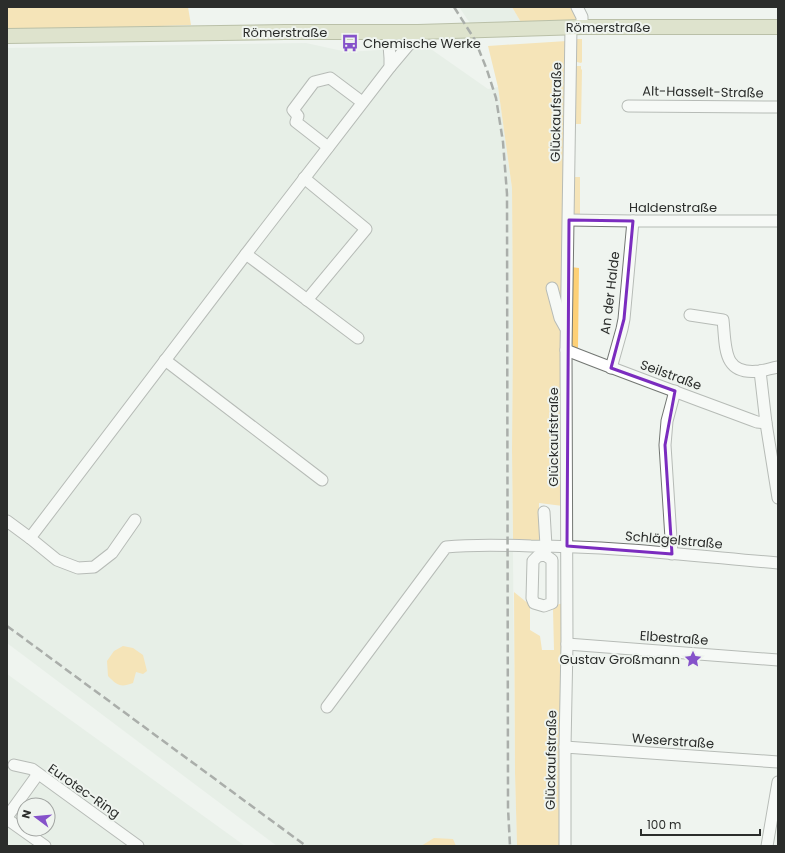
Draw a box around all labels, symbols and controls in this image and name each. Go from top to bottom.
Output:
street label: Römerstraße [566,18,650,37]
street label: Römerstraße [243,23,327,42]
bus stop icon: Chemische Werke [340,33,360,53]
place label: Chemische Werke [363,34,481,53]
street label: Glückaufstraße [546,62,566,162]
street label: Alt-Hasselt-Straße [642,81,764,103]
street label: Haldenstraße [629,198,717,217]
street label: An der Halde [595,250,625,336]
street label: Seilstraße [638,355,704,395]
street label: Glückaufstraße [544,387,563,487]
street label: Schlägelstraße [624,526,724,554]
street label: Elbestraße [639,626,709,650]
place icon: Gustav Großmann [683,649,703,669]
place label: Gustav Großmann [560,650,680,669]
street label: Glückaufstraße [541,710,561,810]
street label: Weserstraße [631,729,715,753]
street label: Eurotec-Ring [44,759,124,823]
north arrow [16,797,56,837]
text: N [18,808,35,820]
scale bar [641,811,760,837]
text: 100 m [647,816,681,833]

